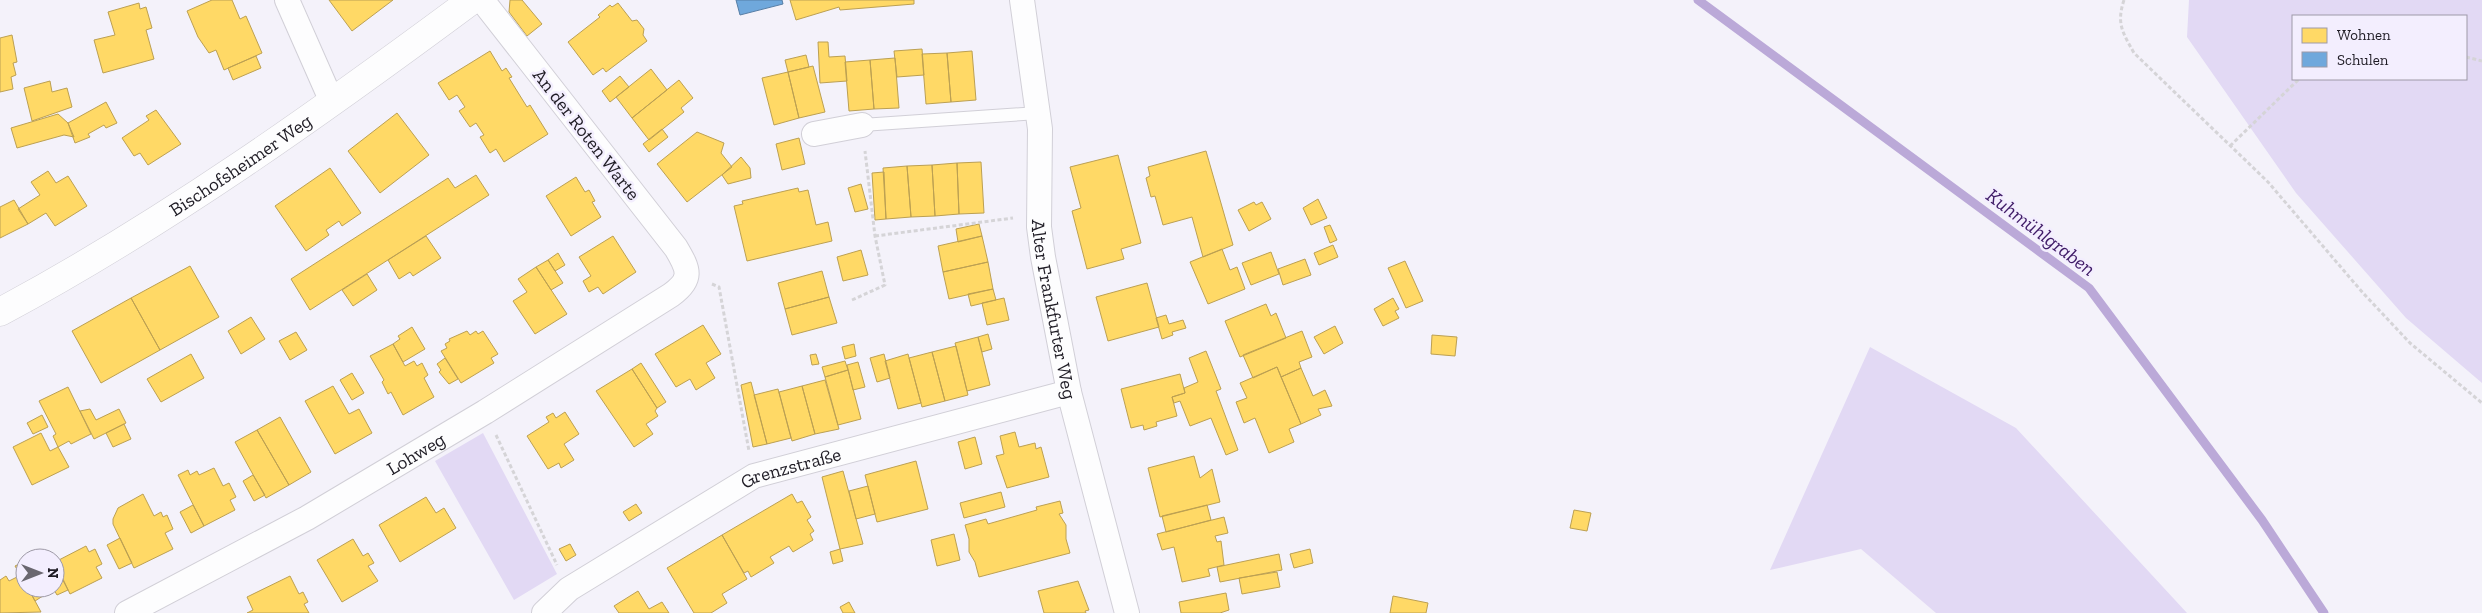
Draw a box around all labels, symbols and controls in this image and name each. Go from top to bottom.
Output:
legend [2292,15,2467,80]
text: Wohnen [2337,26,2391,44]
text: Schulen [2337,51,2389,69]
street label: An der Roten Warte [528,64,645,205]
street label: Bischofsheimer Weg [165,109,317,221]
water label: Kuhmühlgraben [1982,183,2100,281]
street label: Alter Frankfurter Weg [1027,219,1082,403]
street label: Lohweg [382,427,450,480]
street label: Grenzstraße [736,442,844,494]
north arrow [15,548,65,598]
text: N [44,568,61,579]

